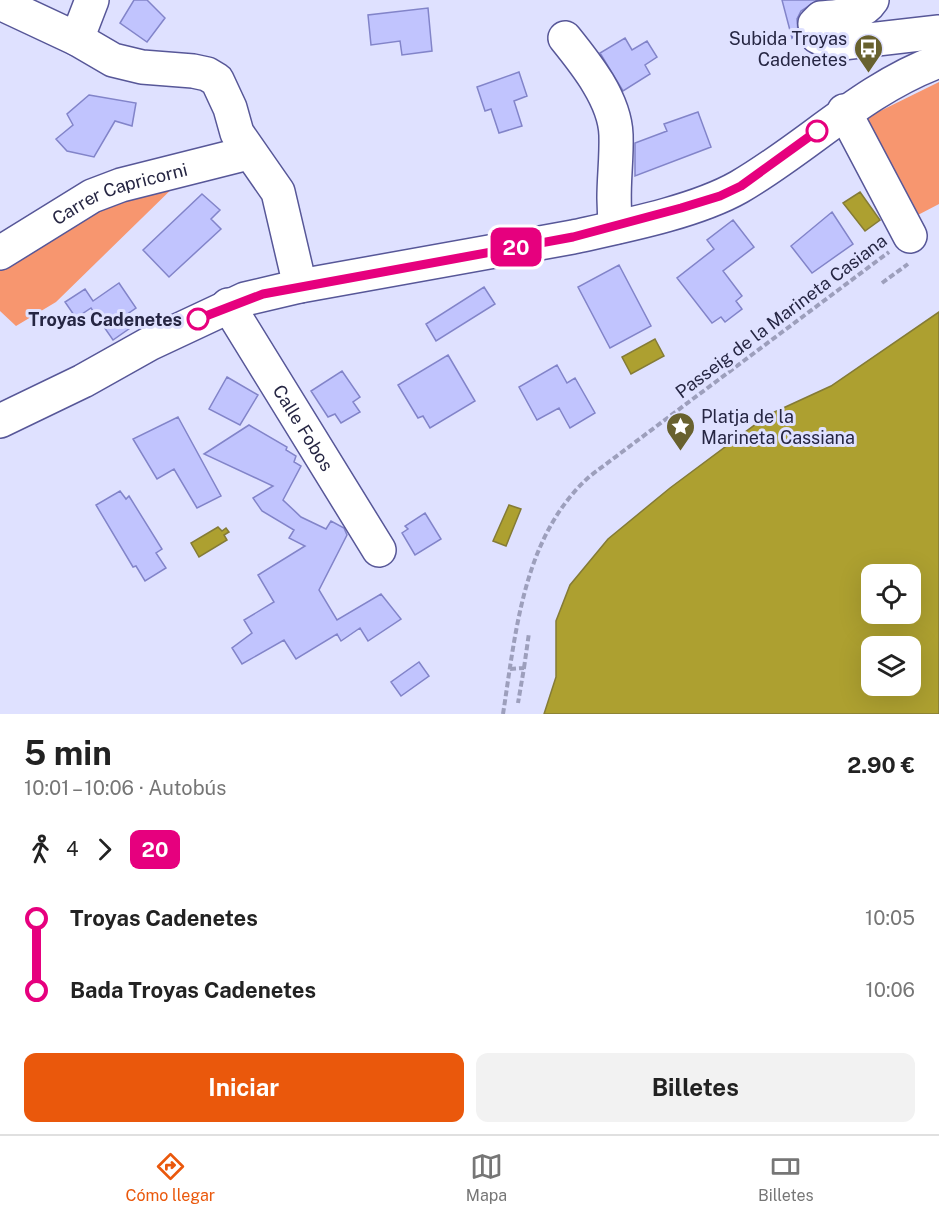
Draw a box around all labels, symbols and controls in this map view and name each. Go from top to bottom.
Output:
place label: Subida Troyas Cadenetes [729,28,847,70]
bus stop icon: Subida Troyas Cadenetes [852,32,884,74]
unlabelled marker [806,120,828,142]
street label: Carrer Capricorni [48,158,189,229]
line badge: 20 [489,228,543,266]
street label: Passeig de la Marineta Casiana [671,230,891,402]
text: 20 [503,235,529,260]
marker: Troyas Cadenetes [187,308,209,330]
place label: Troyas Cadenetes [28,309,182,330]
street label: Calle Fobos [269,381,338,475]
place label: Platja de la Marineta Cassiana [701,406,855,448]
place icon: Platja de la Marineta Cassiana [664,410,696,452]
map controls [861,564,921,696]
button: locate [861,564,921,624]
button: layers [861,636,921,696]
text: 5 min [24,734,112,772]
text: 2.90 € [847,752,915,778]
text: 10:01 – 10:06 · Autobús [24,776,226,800]
icon: walk [24,833,57,866]
icon: forward [88,833,121,866]
text: 4 [66,837,79,861]
text: 20 [142,837,168,862]
text: Troyas Cadenetes [70,905,258,931]
text: 10:05 [865,906,915,930]
text: Bada Troyas Cadenetes [70,977,316,1003]
text: 10:06 [866,978,915,1002]
button: Iniciar [24,1053,464,1122]
button: Billetes [476,1053,915,1122]
tab: Cómo llegar [125,1150,215,1205]
tab: Mapa [466,1150,507,1205]
tab: Billetes [758,1150,814,1205]

